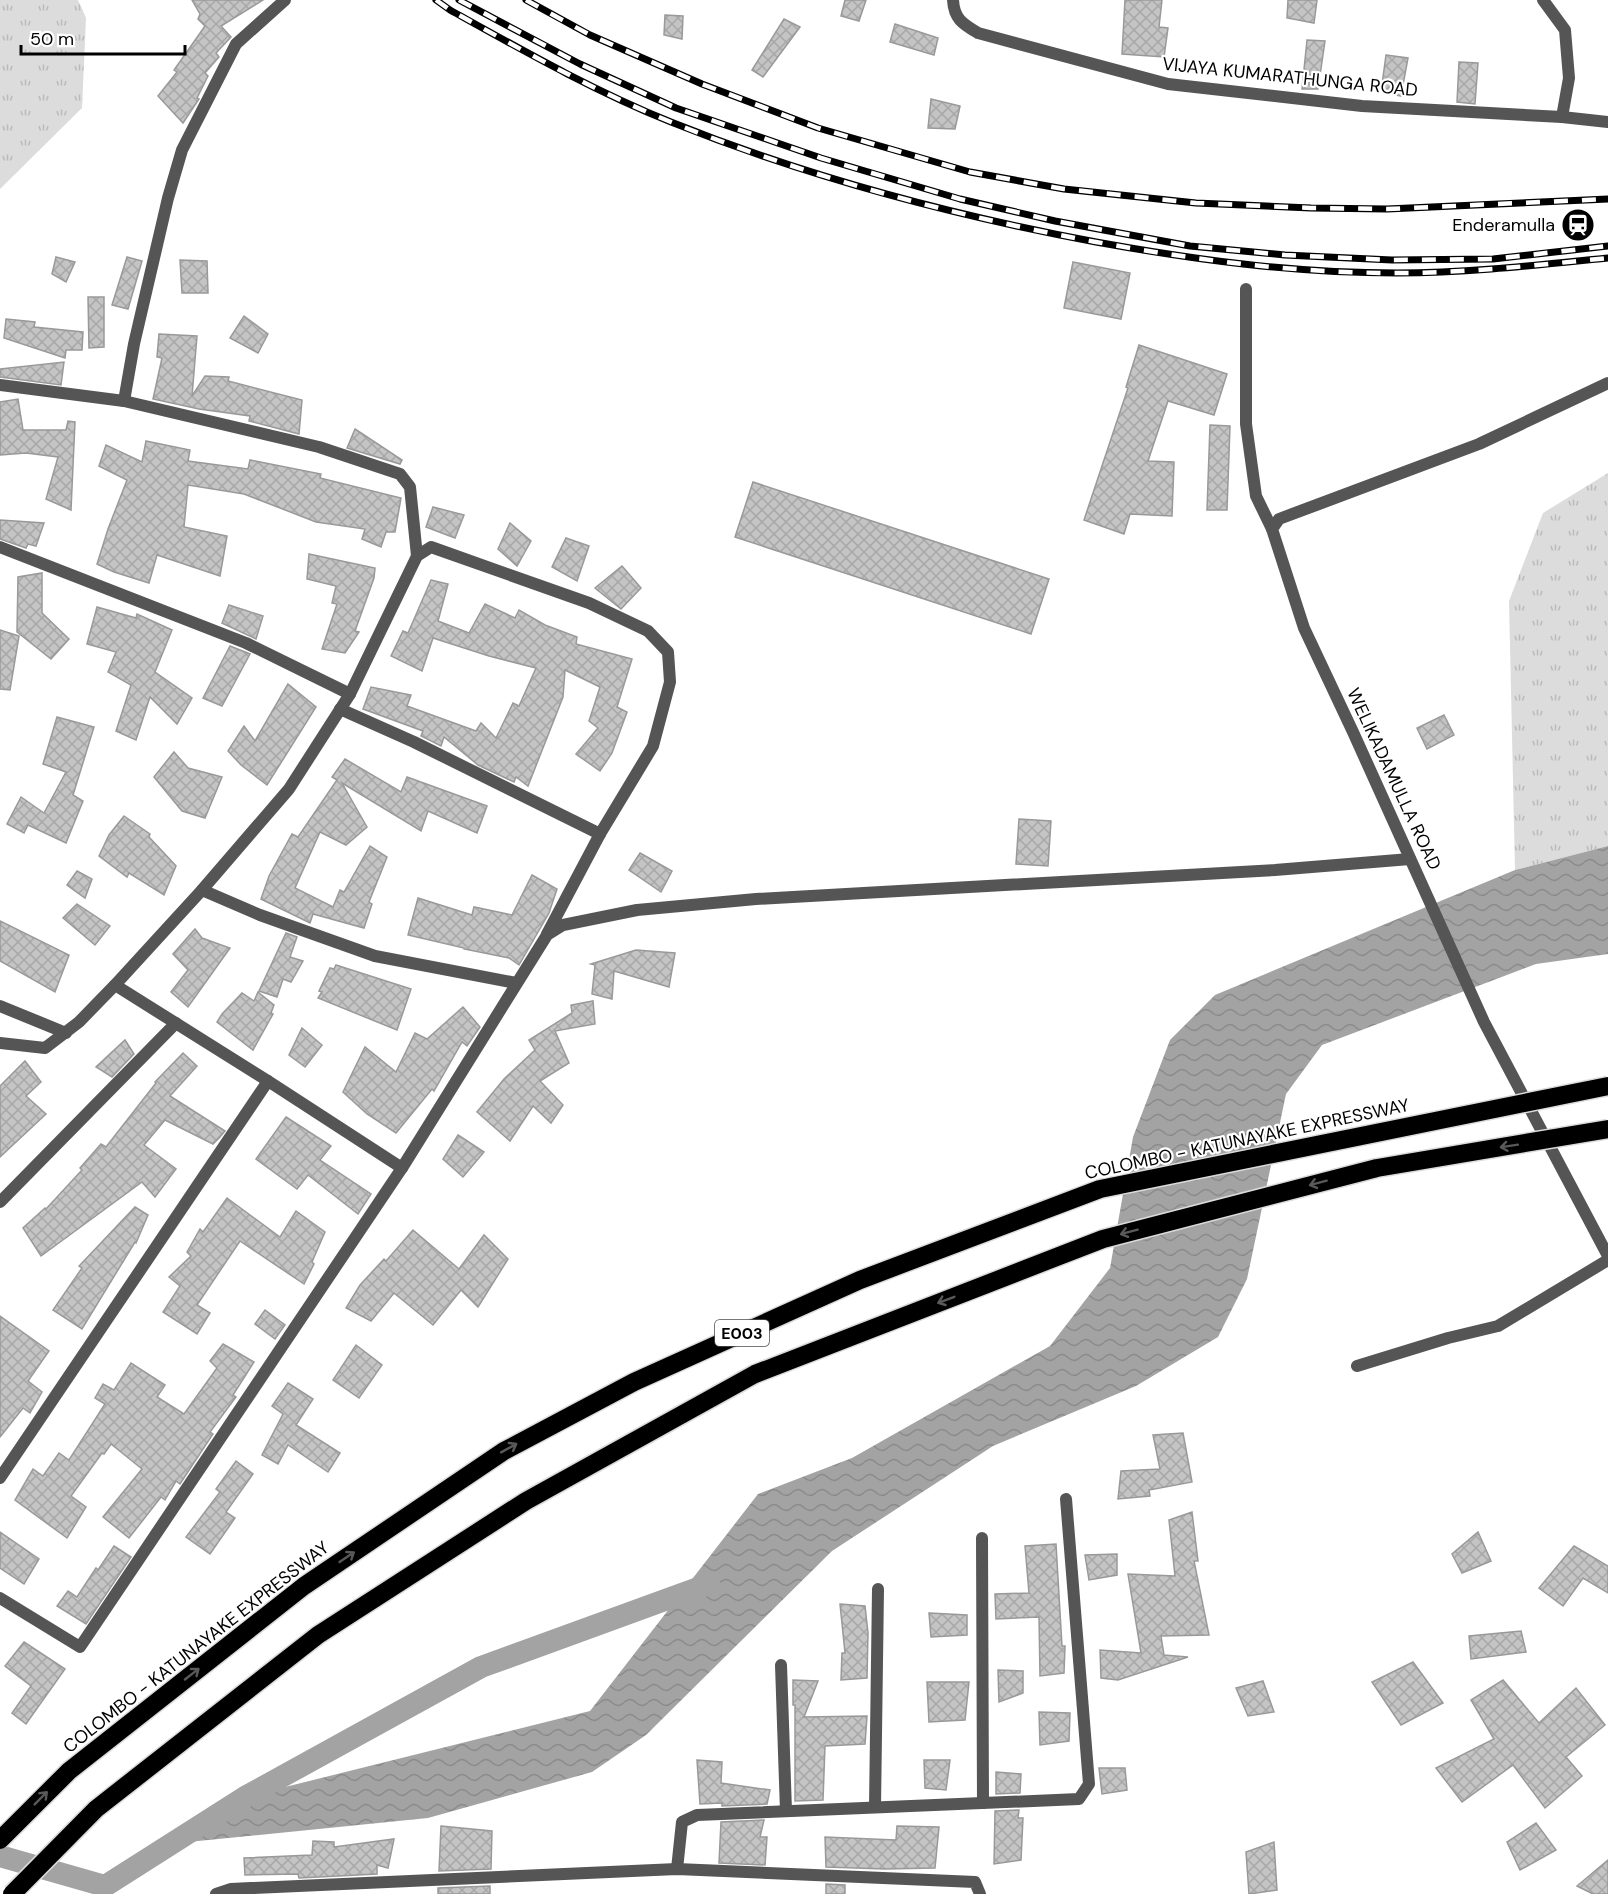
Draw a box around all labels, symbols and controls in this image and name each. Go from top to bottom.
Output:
scale bar [21,18,184,56]
text: 50 m [30,27,74,51]
street label: VIJAYA KUMARATHUNGA ROAD [1161,52,1419,102]
station icon: Enderamulla [1560,207,1596,243]
place label: Enderamulla [1452,213,1555,237]
street label: WELIKADAMULLA ROAD [1341,684,1447,874]
street label: COLOMBO - KATUNAYAKE EXPRESSWAY [1083,1093,1412,1185]
one-way arrow [1500,1140,1519,1151]
one-way arrow [1308,1178,1327,1189]
one-way arrow [1120,1227,1139,1238]
one-way arrow [937,1295,956,1306]
road number: E003 [715,1320,769,1346]
one-way arrow [500,1442,517,1454]
street label: COLOMBO - KATUNAYAKE EXPRESSWAY [58,1535,334,1758]
one-way arrow [338,1551,355,1563]
one-way arrow [183,1668,199,1681]
one-way arrow [34,1791,49,1806]

